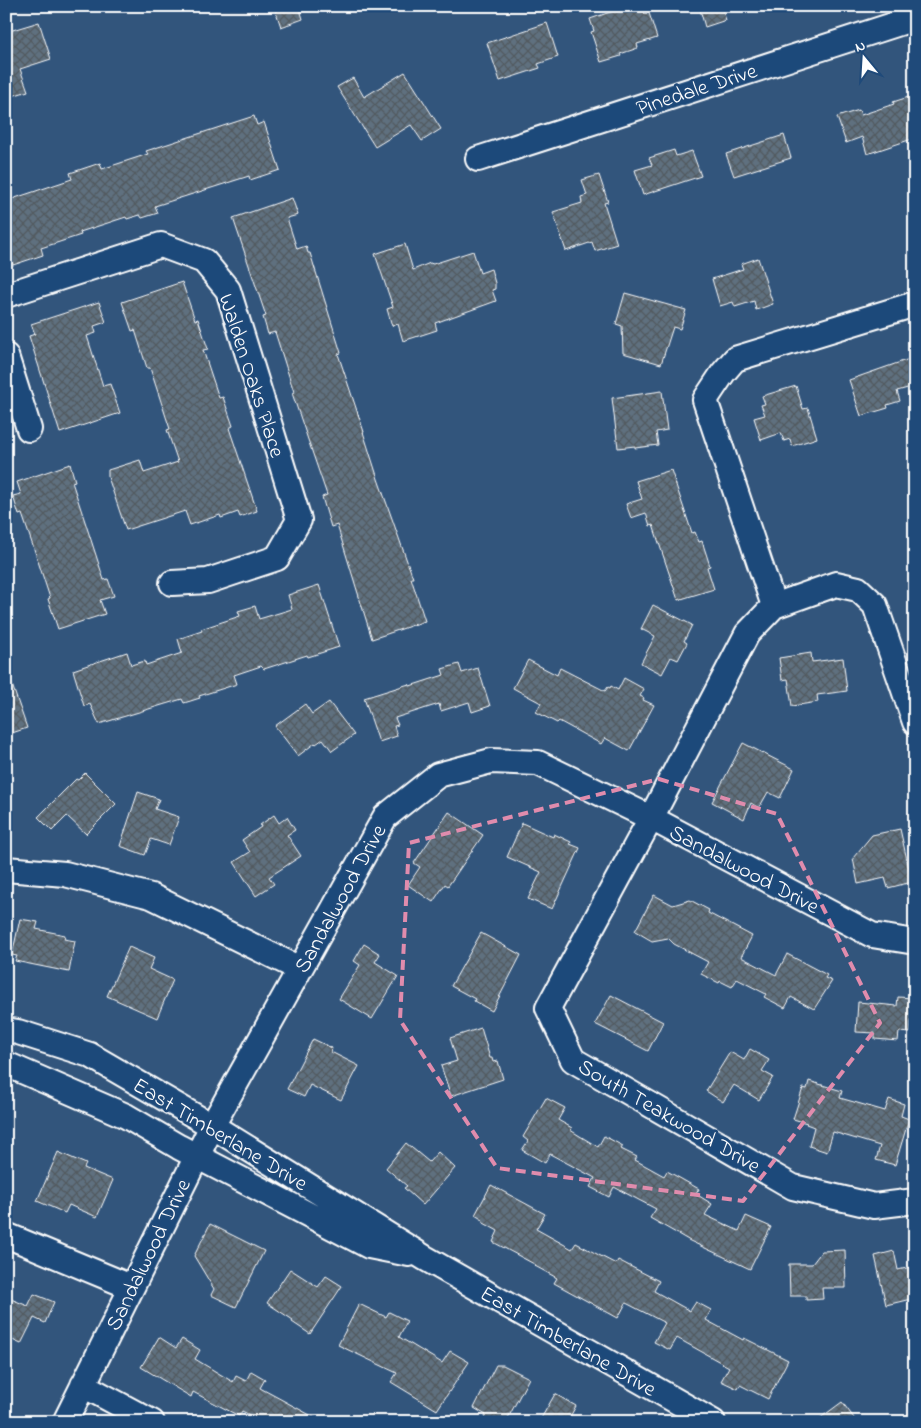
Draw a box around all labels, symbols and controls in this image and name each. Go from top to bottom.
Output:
north arrow [838,32,888,82]
text: N [853,36,868,59]
street label: Pinedale Drive [632,56,762,125]
street label: Walden Oaks Place [209,290,292,462]
street label: Sandalwood Drive [663,818,824,924]
street label: Sandalwood Drive [287,819,396,980]
street label: South Teakwood Drive [571,1052,766,1183]
street label: East Timberlane Drive [126,1071,313,1201]
street label: Sandalwood Drive [99,1174,200,1337]
street label: East Timberlane Drive [473,1279,662,1406]

